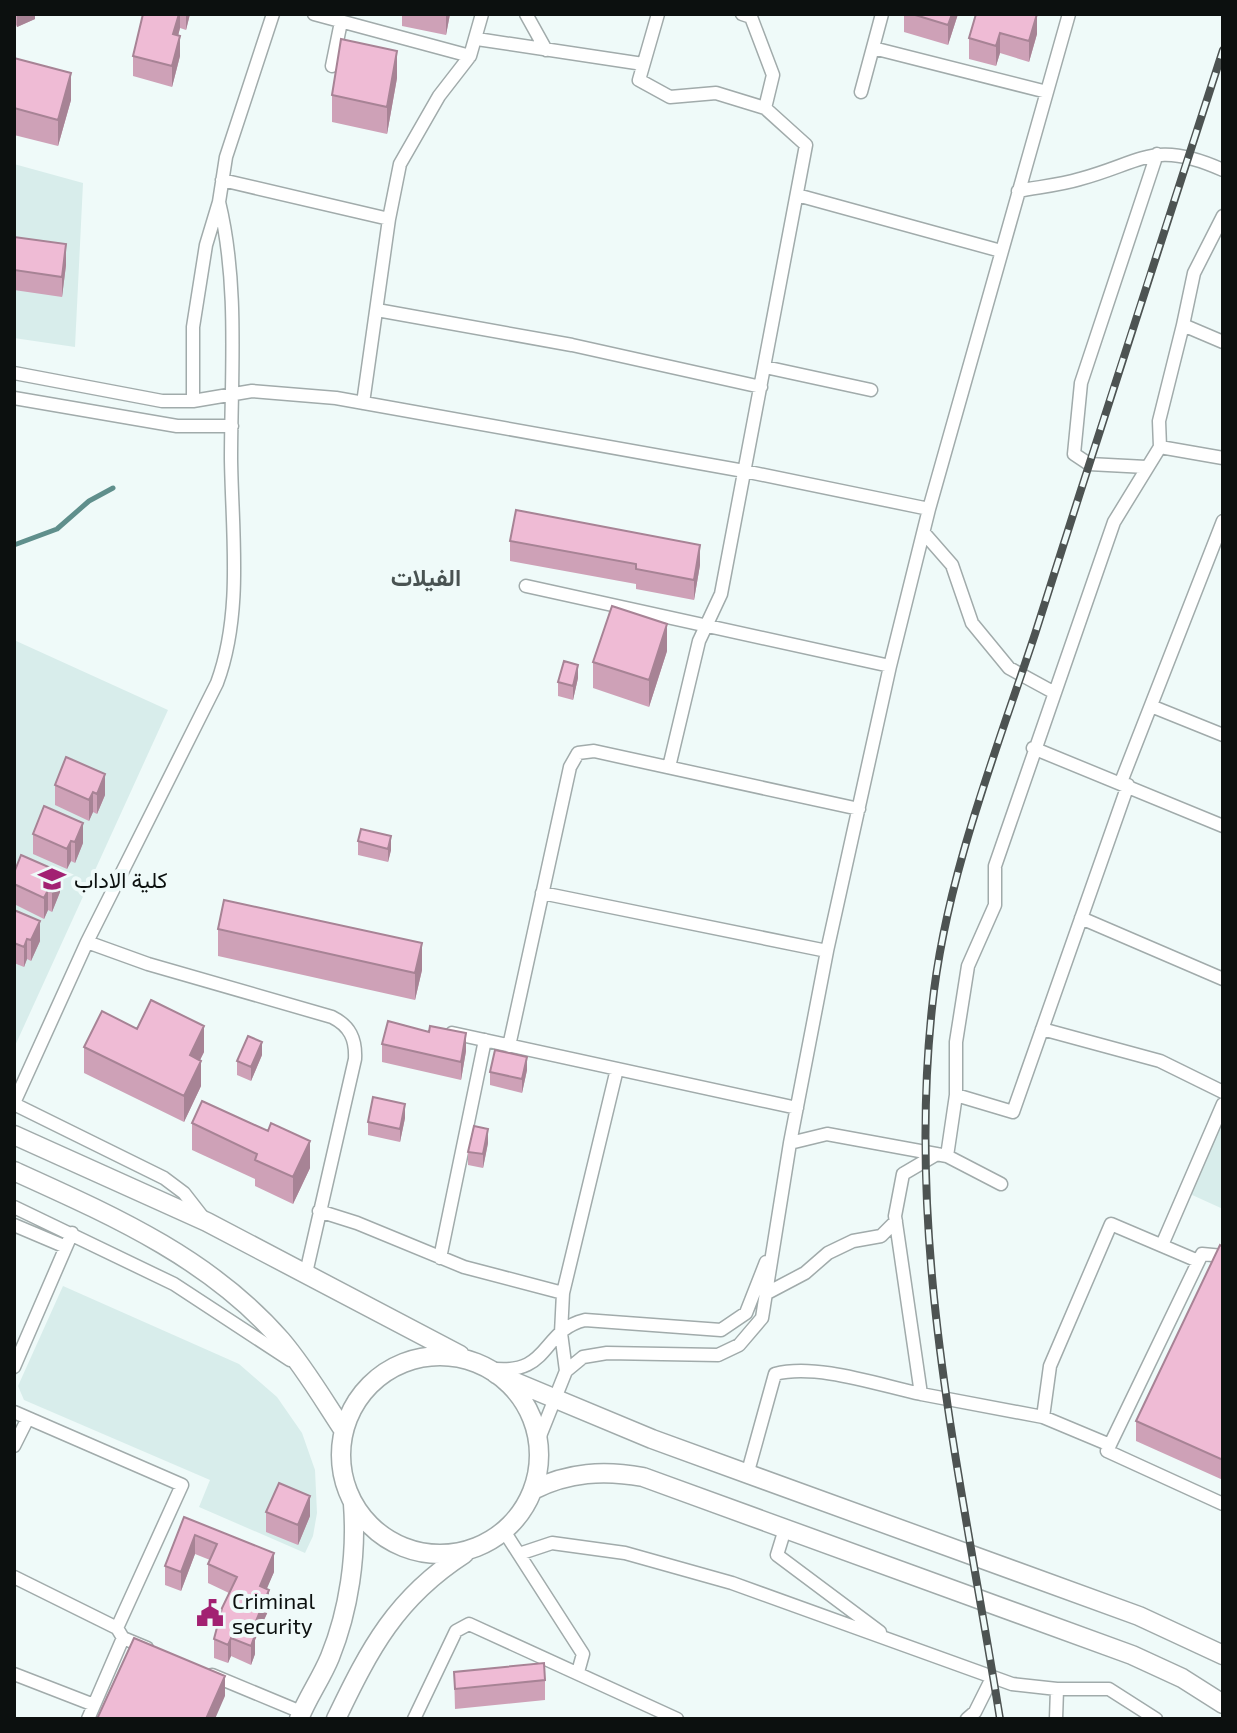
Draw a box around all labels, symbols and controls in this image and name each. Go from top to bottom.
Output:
district label: الفيلات [391,562,461,592]
school or university icon: كلية الاداب [37,864,67,894]
place label: كلية الاداب [74,866,168,893]
place label: Criminal security [232,1587,315,1638]
public building icon: Criminal security [195,1598,225,1628]

